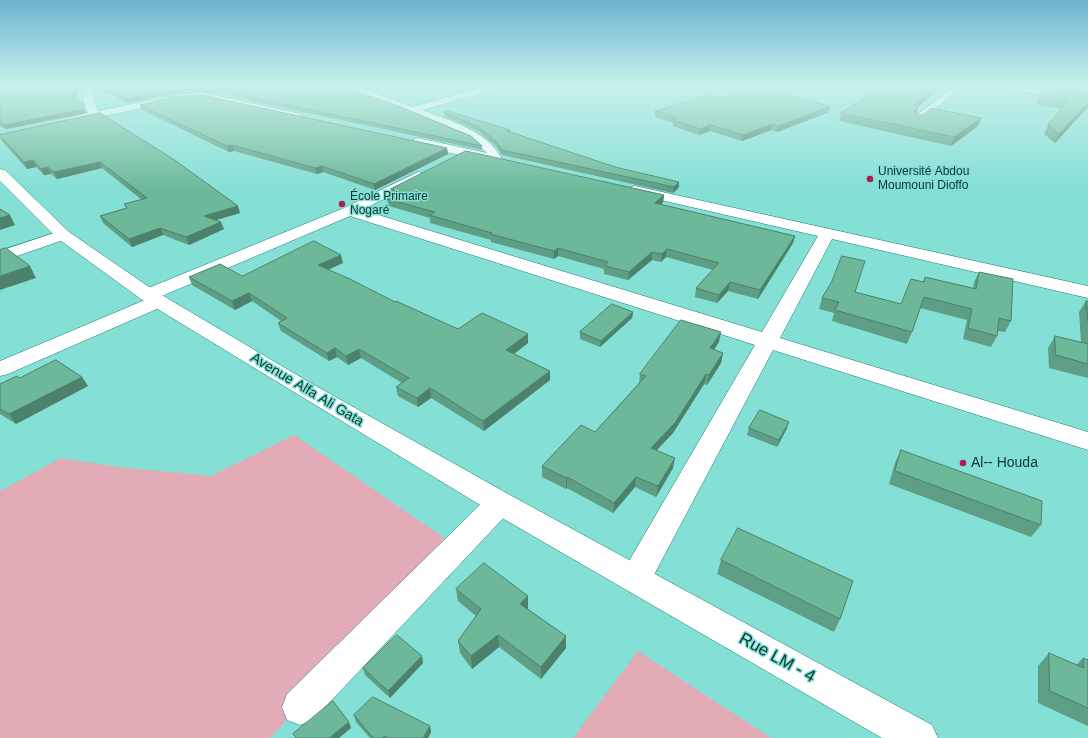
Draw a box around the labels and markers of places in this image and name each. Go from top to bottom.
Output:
place label: Université Abdou Moumouni Dioffo [878,165,969,193]
marker: Université Abdou Moumouni Dioffo [865,174,875,184]
place label: École Primaire Nogaré [350,190,428,218]
marker: École Primaire Nogaré [337,199,347,209]
place label: Al-- Houda [971,455,1038,471]
marker: Al-- Houda [958,458,968,468]

